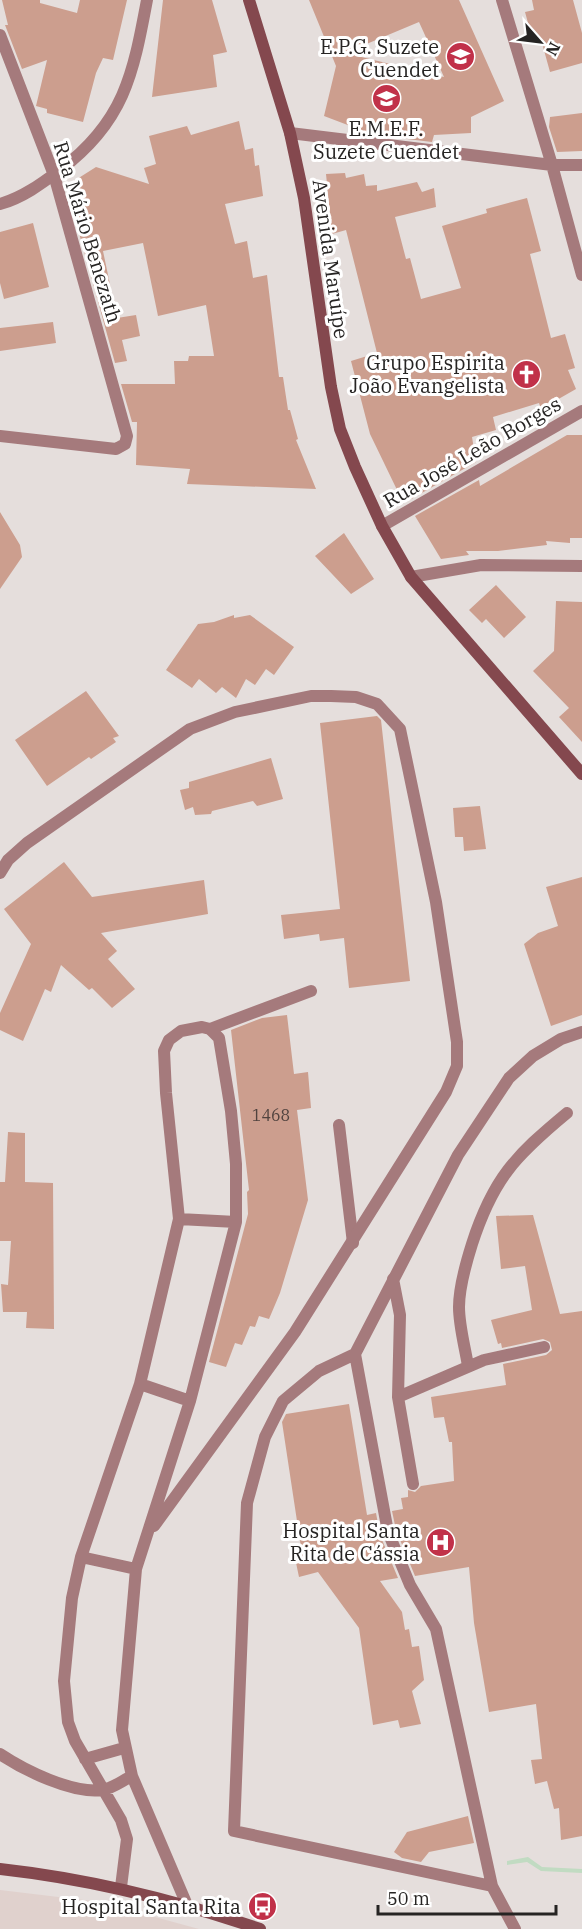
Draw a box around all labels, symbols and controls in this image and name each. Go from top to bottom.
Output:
north arrow [510,12,570,72]
place label: E.P.G. Suzete Cuendet [320,33,439,83]
text: N [541,39,565,59]
school or university icon: E.P.G. Suzete Cuendet [444,41,476,73]
school or university icon: E.M.E.F. Suzete Cuendet [370,82,402,114]
place label: E.M.E.F. Suzete Cuendet [313,115,459,165]
street label: Rua Mário Benezath [48,138,128,326]
street label: Avenida Maruípe [306,178,356,340]
place label: Grupo Espirita João Evangelista [350,349,505,399]
church icon: Grupo Espirita João Evangelista [510,358,542,390]
street label: Rua José Leão Borges [378,390,566,514]
house number: 1468 [252,1105,290,1125]
place label: Hospital Santa Rita de Cássia [283,1517,420,1567]
hospital icon: Hospital Santa Rita de Cássia [425,1526,457,1558]
scale bar [378,1878,556,1916]
text: 50 m [387,1887,430,1910]
bus stop icon: Hospital Santa Rita [246,1890,278,1922]
place label: Hospital Santa Rita [61,1893,241,1920]

